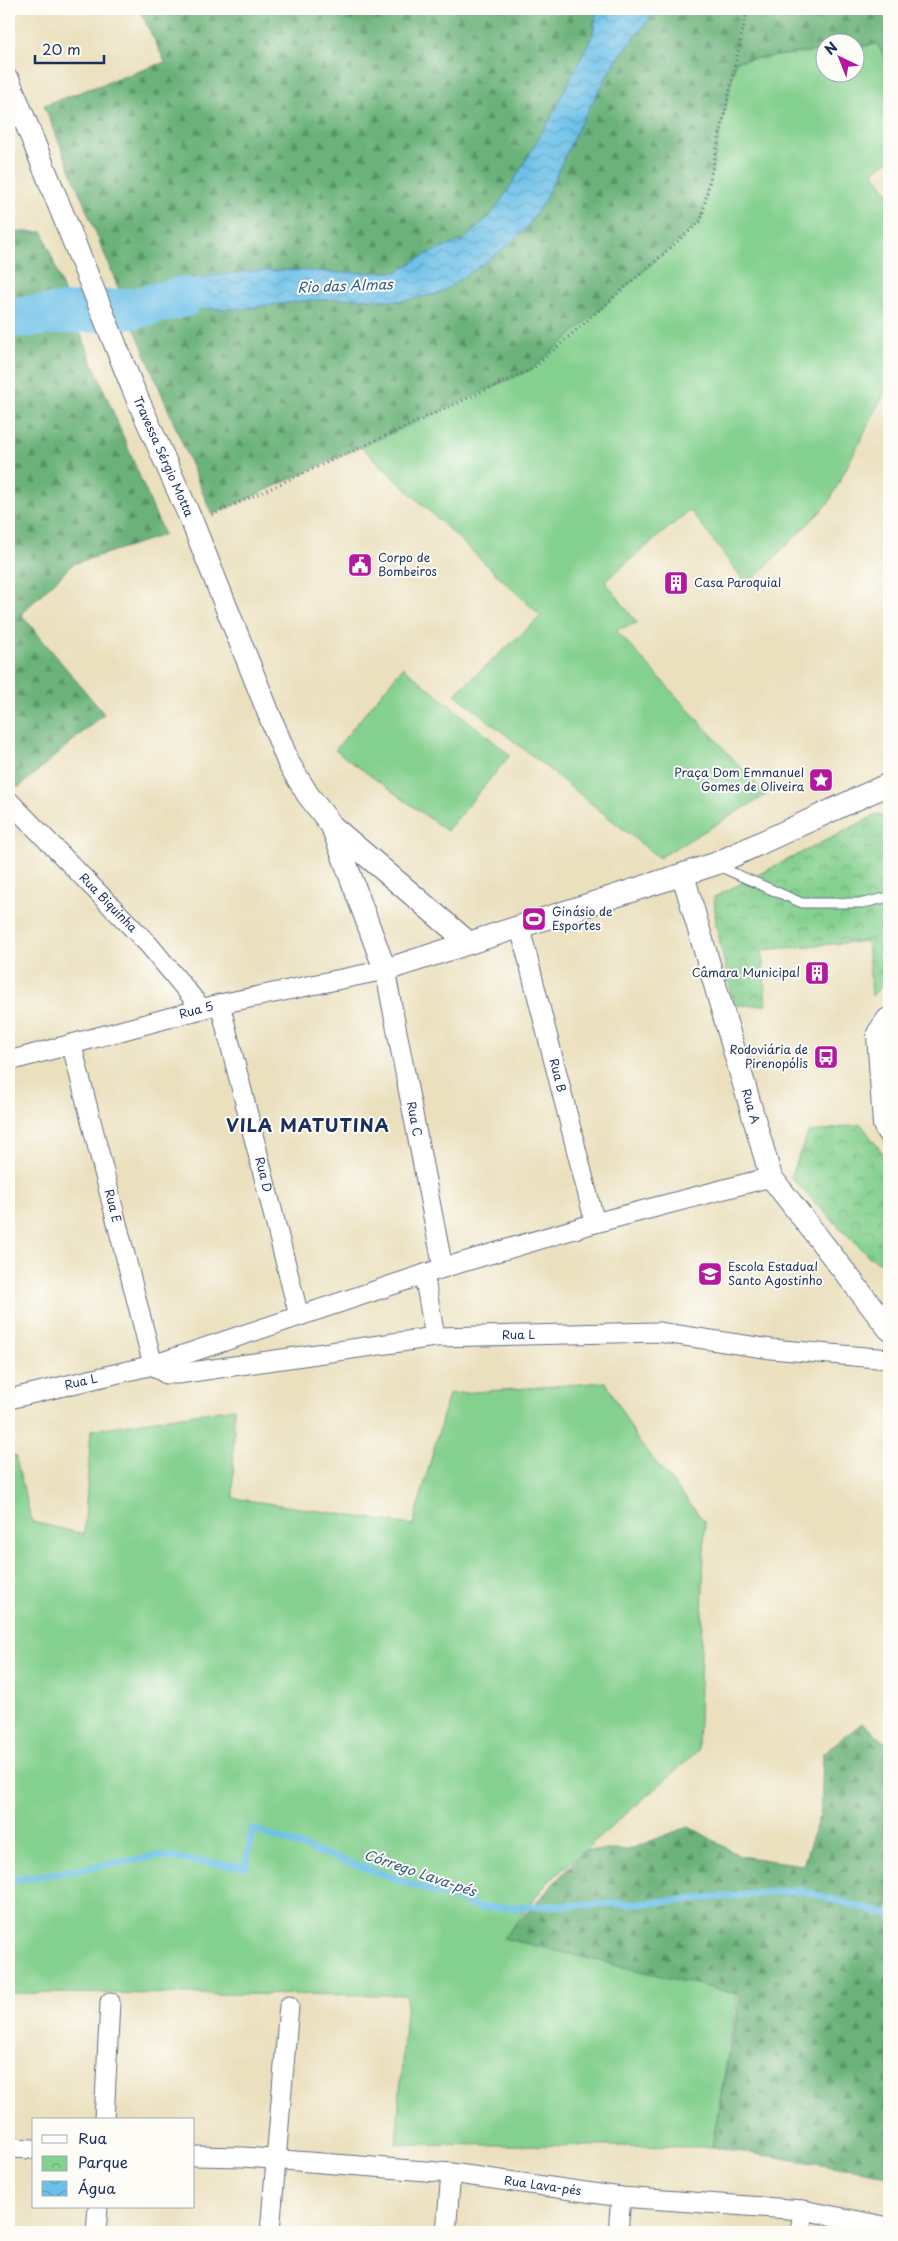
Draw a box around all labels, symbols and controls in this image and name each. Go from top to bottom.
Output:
scale bar [35,32,104,64]
north arrow [816,32,866,82]
text: 20 m [42,37,81,60]
text: N [820,37,842,60]
water label: Rio das Almas [297,273,394,298]
street label: Travessa Sérgio Motta [129,393,199,520]
place label: Corpo de Bombeiros [378,548,438,580]
public building icon: Corpo de Bombeiros [347,552,373,578]
building icon: Casa Paroquial [663,570,689,596]
place label: Casa Paroquial [694,573,781,591]
place label: Praça Dom Emmanuel Gomes de Oliveira [674,763,805,795]
place icon: Praça Dom Emmanuel Gomes de Oliveira [808,767,834,793]
street label: Rua Biquinha [76,868,142,936]
place label: Ginásio de Esportes [552,902,613,934]
sports icon: Ginásio de Esportes [521,906,547,932]
building icon: Câmara Municipal [804,960,830,986]
place label: Câmara Municipal [692,963,800,981]
street label: Rua 5 [177,996,215,1023]
place label: Rodoviária de Pirenopólis [729,1040,809,1072]
bus stop icon: Rodoviária de Pirenopólis [813,1044,839,1070]
street label: Rua B [545,1056,571,1094]
street label: Rua A [738,1086,765,1126]
street label: Rua C [403,1100,427,1138]
district label: VILA MATUTINA [226,1111,390,1138]
street label: Rua D [251,1155,277,1194]
street label: Rua E [101,1187,126,1224]
place label: Escola Estadual Santo Agostinho [728,1257,823,1289]
school or university icon: Escola Estadual Santo Agostinho [697,1261,723,1287]
street label: Rua L [502,1325,535,1344]
street label: Rua L [62,1368,99,1394]
water label: Córrego Lava-pés [361,1844,481,1902]
legend [32,2118,195,2208]
text: Rua [78,2126,107,2149]
text: Parque [78,2150,128,2173]
street label: Rua Lava-pés [503,2171,583,2199]
text: Água [78,2176,116,2199]

